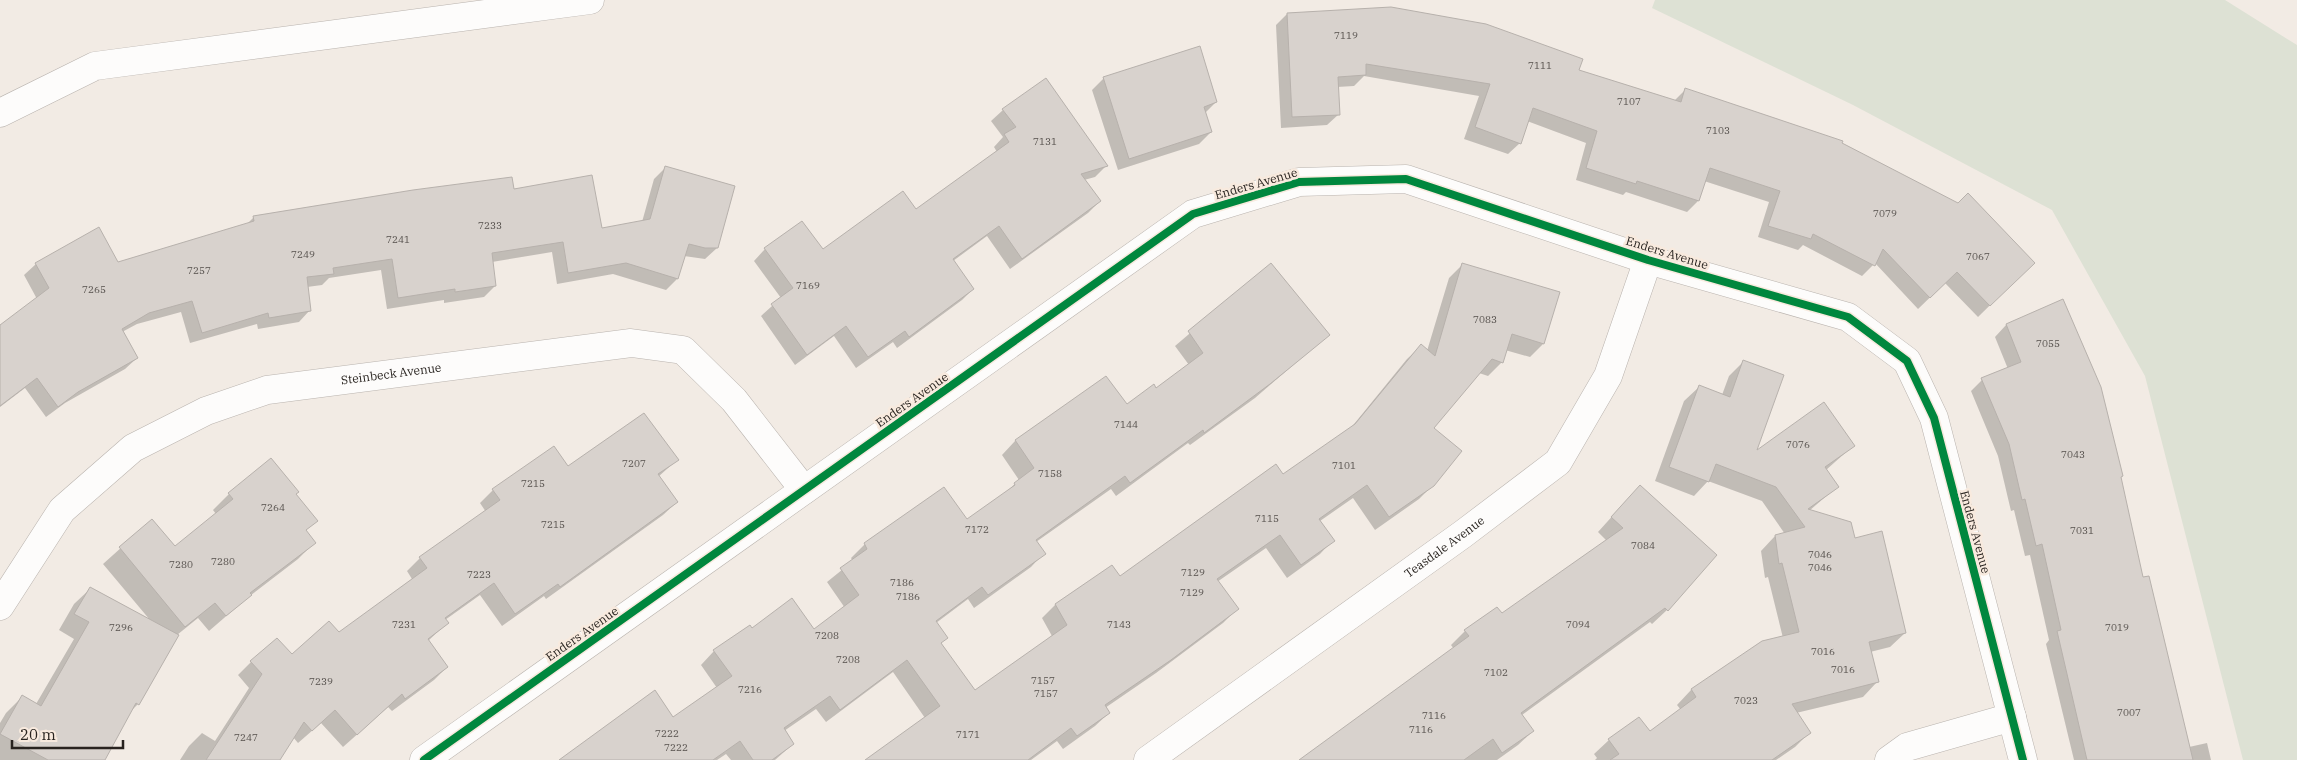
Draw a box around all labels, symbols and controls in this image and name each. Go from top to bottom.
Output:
house number: 7119 [1334,29,1358,42]
house number: 7111 [1528,59,1552,72]
house number: 7107 [1617,95,1641,108]
house number: 7103 [1706,124,1730,137]
house number: 7131 [1033,135,1057,148]
street label: Enders Avenue [1213,165,1299,202]
house number: 7079 [1873,207,1897,220]
house number: 7233 [478,219,502,232]
house number: 7241 [386,233,410,246]
street label: Enders Avenue [1624,233,1710,272]
house number: 7249 [291,248,315,261]
house number: 7067 [1966,250,1990,263]
house number: 7257 [187,264,211,277]
house number: 7169 [796,279,820,292]
house number: 7265 [82,283,106,296]
house number: 7083 [1473,313,1497,326]
house number: 7055 [2036,337,2060,350]
street label: Steinbeck Avenue [340,360,442,387]
street label: Enders Avenue [873,369,951,430]
house number: 7144 [1114,418,1138,431]
house number: 7076 [1786,438,1810,451]
house number: 7043 [2061,448,2085,461]
house number: 7207 [622,457,646,470]
house number: 7101 [1332,459,1356,472]
house number: 7158 [1038,467,1062,480]
house number: 7215 [521,477,545,490]
street label: Enders Avenue [1957,489,1994,575]
house number: 7264 [261,501,285,514]
house number: 7115 [1255,512,1279,525]
street label: Teasdale Avenue [1401,513,1487,581]
house number: 7215 [541,518,565,531]
house number: 7172 [965,523,989,536]
house number: 7031 [2070,524,2094,537]
house number: 7084 [1631,539,1655,552]
house number: 7046 [1808,548,1832,561]
house number: 7280 [211,555,235,568]
house number: 7280 [169,558,193,571]
house number: 7046 [1808,561,1832,574]
house number: 7129 [1181,566,1205,579]
house number: 7223 [467,568,491,581]
house number: 7186 [890,576,914,589]
house number: 7129 [1180,586,1204,599]
house number: 7186 [896,590,920,603]
street label: Enders Avenue [543,603,621,664]
house number: 7231 [392,618,416,631]
house number: 7143 [1107,618,1131,631]
house number: 7094 [1566,618,1590,631]
house number: 7296 [109,621,133,634]
house number: 7019 [2105,621,2129,634]
house number: 7208 [815,629,839,642]
house number: 7016 [1811,645,1835,658]
house number: 7208 [836,653,860,666]
house number: 7016 [1831,663,1855,676]
house number: 7102 [1484,666,1508,679]
house number: 7157 [1031,674,1055,687]
house number: 7239 [309,675,333,688]
house number: 7216 [738,683,762,696]
house number: 7157 [1034,687,1058,700]
house number: 7023 [1734,694,1758,707]
house number: 7007 [2117,706,2141,719]
house number: 7116 [1422,709,1446,722]
scale bar [12,718,124,750]
house number: 7116 [1409,723,1433,736]
text: 20 m [20,725,56,744]
house number: 7222 [655,727,679,740]
house number: 7171 [956,728,980,741]
house number: 7247 [234,731,258,744]
house number: 7222 [664,741,688,754]

